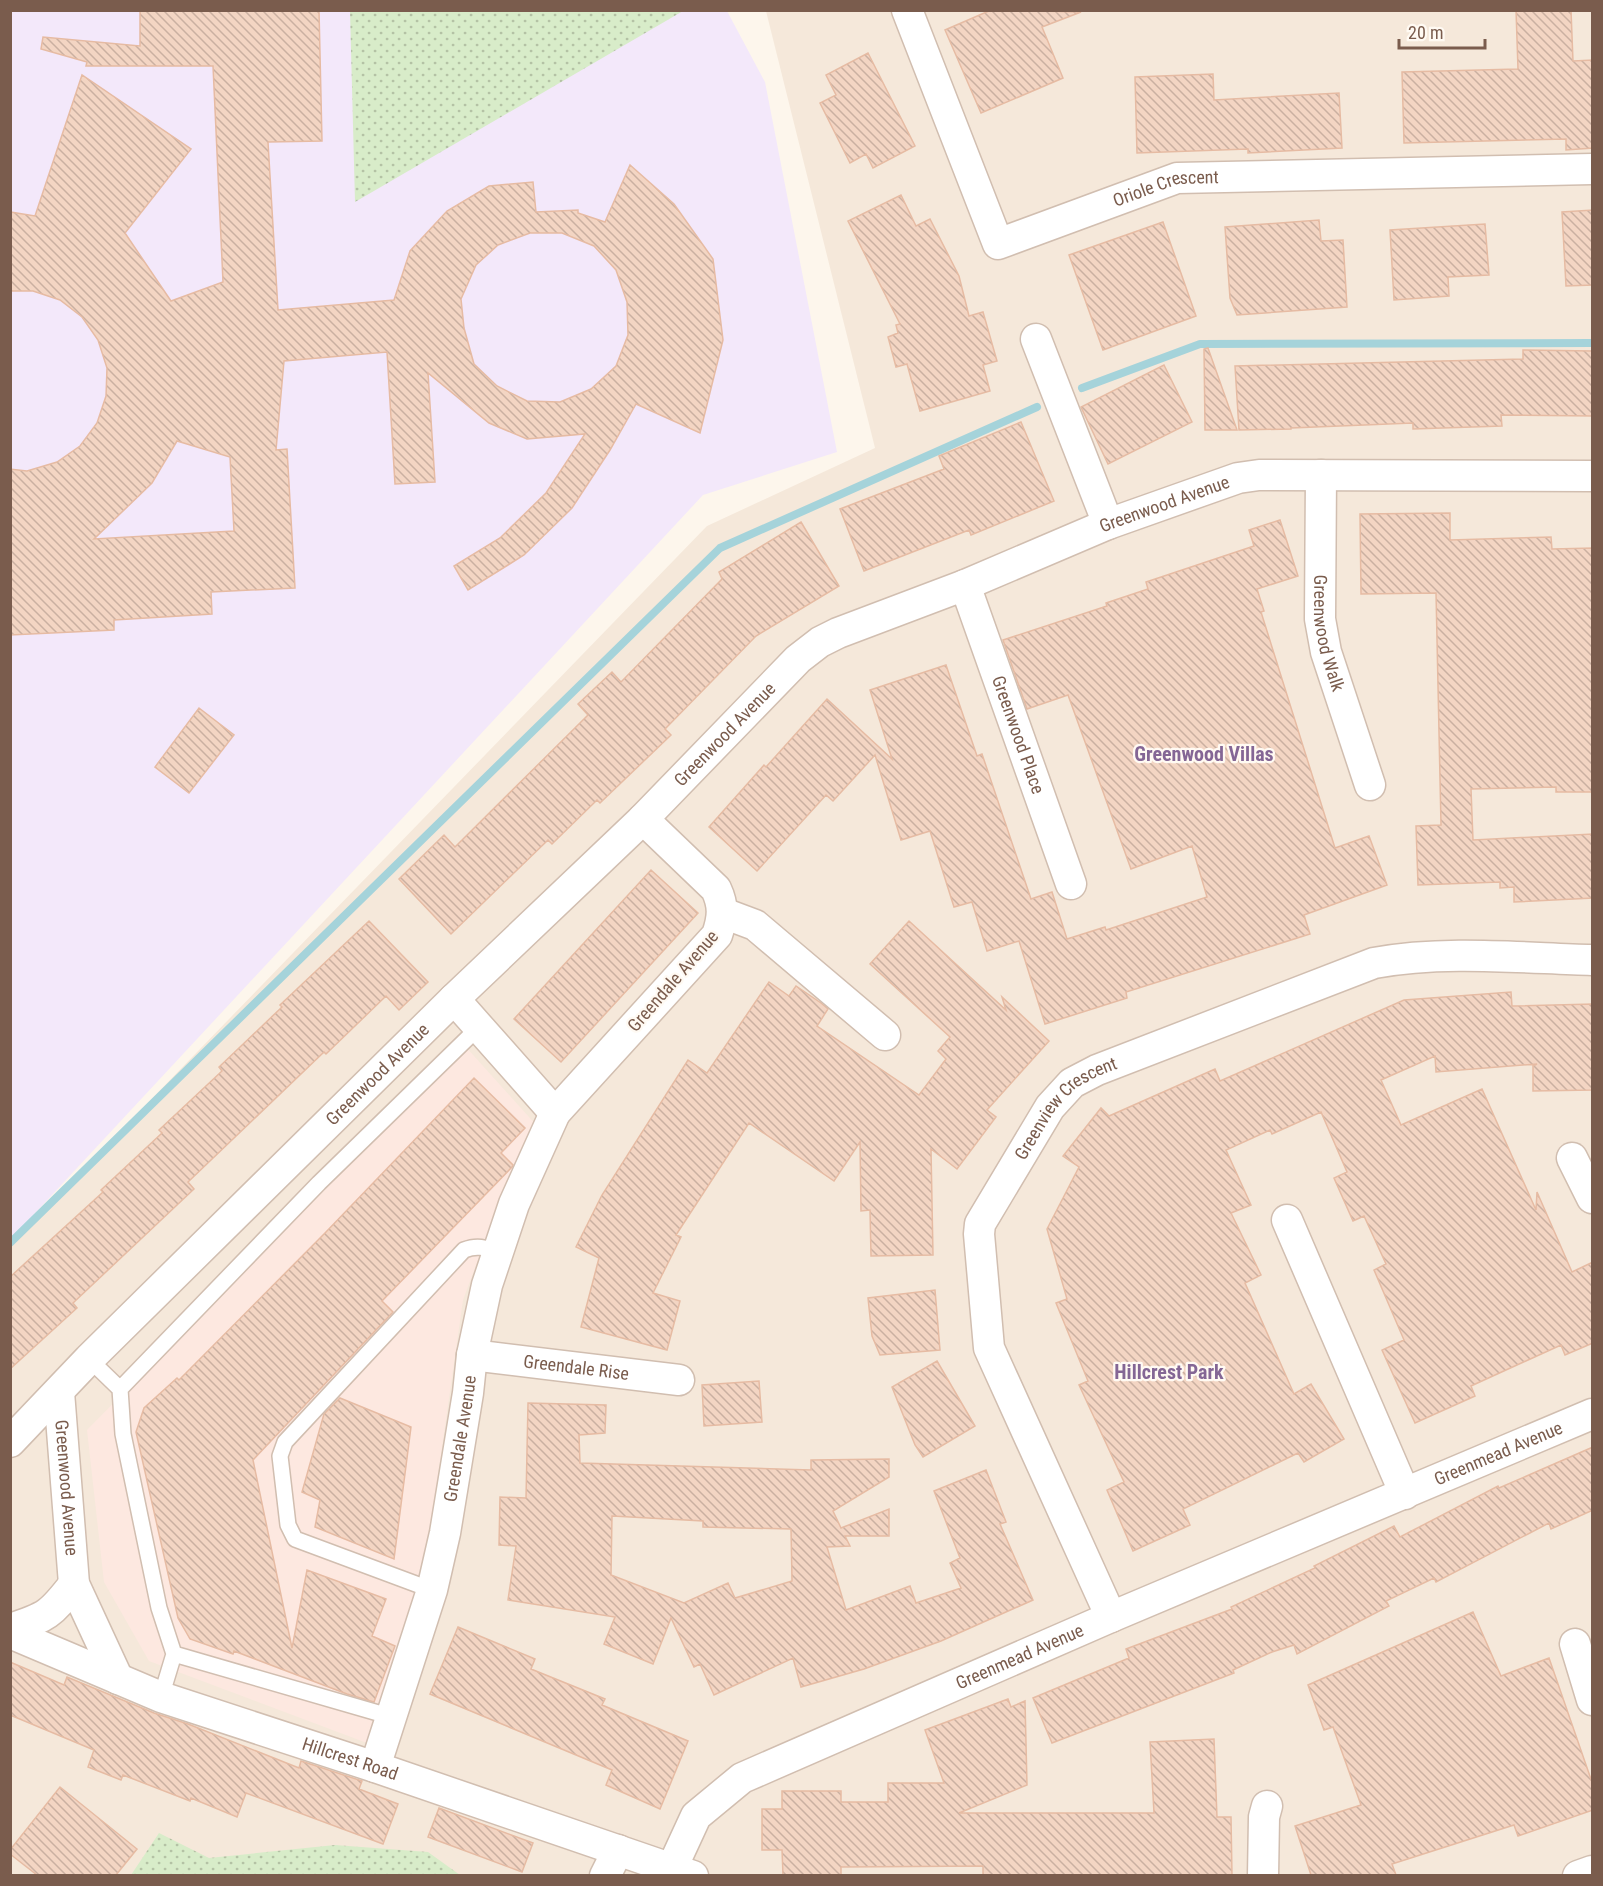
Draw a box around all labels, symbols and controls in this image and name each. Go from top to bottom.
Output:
scale bar [1399,12,1484,50]
text: 20 m [1408,22,1443,43]
street label: Oriole Crescent [1110,166,1219,211]
street label: Greenwood Avenue [1096,471,1232,536]
street label: Greenwood Walk [1310,575,1349,694]
street label: Greenwood Place [988,673,1049,797]
street label: Greenwood Avenue [670,678,780,790]
district label: Greenwood Villas [1134,742,1274,766]
street label: Greendale Avenue [623,926,722,1036]
street label: Greenwood Avenue [321,1019,433,1129]
street label: Greenview Crescent [1010,1052,1120,1163]
street label: Greendale Rise [522,1350,630,1384]
district label: Hillcrest Park [1114,1360,1224,1384]
street label: Greendale Avenue [439,1374,480,1503]
street label: Greenmead Avenue [1431,1417,1565,1489]
street label: Greenwood Avenue [51,1419,83,1556]
street label: Greenmead Avenue [953,1619,1087,1693]
street label: Hillcrest Road [300,1733,401,1784]

